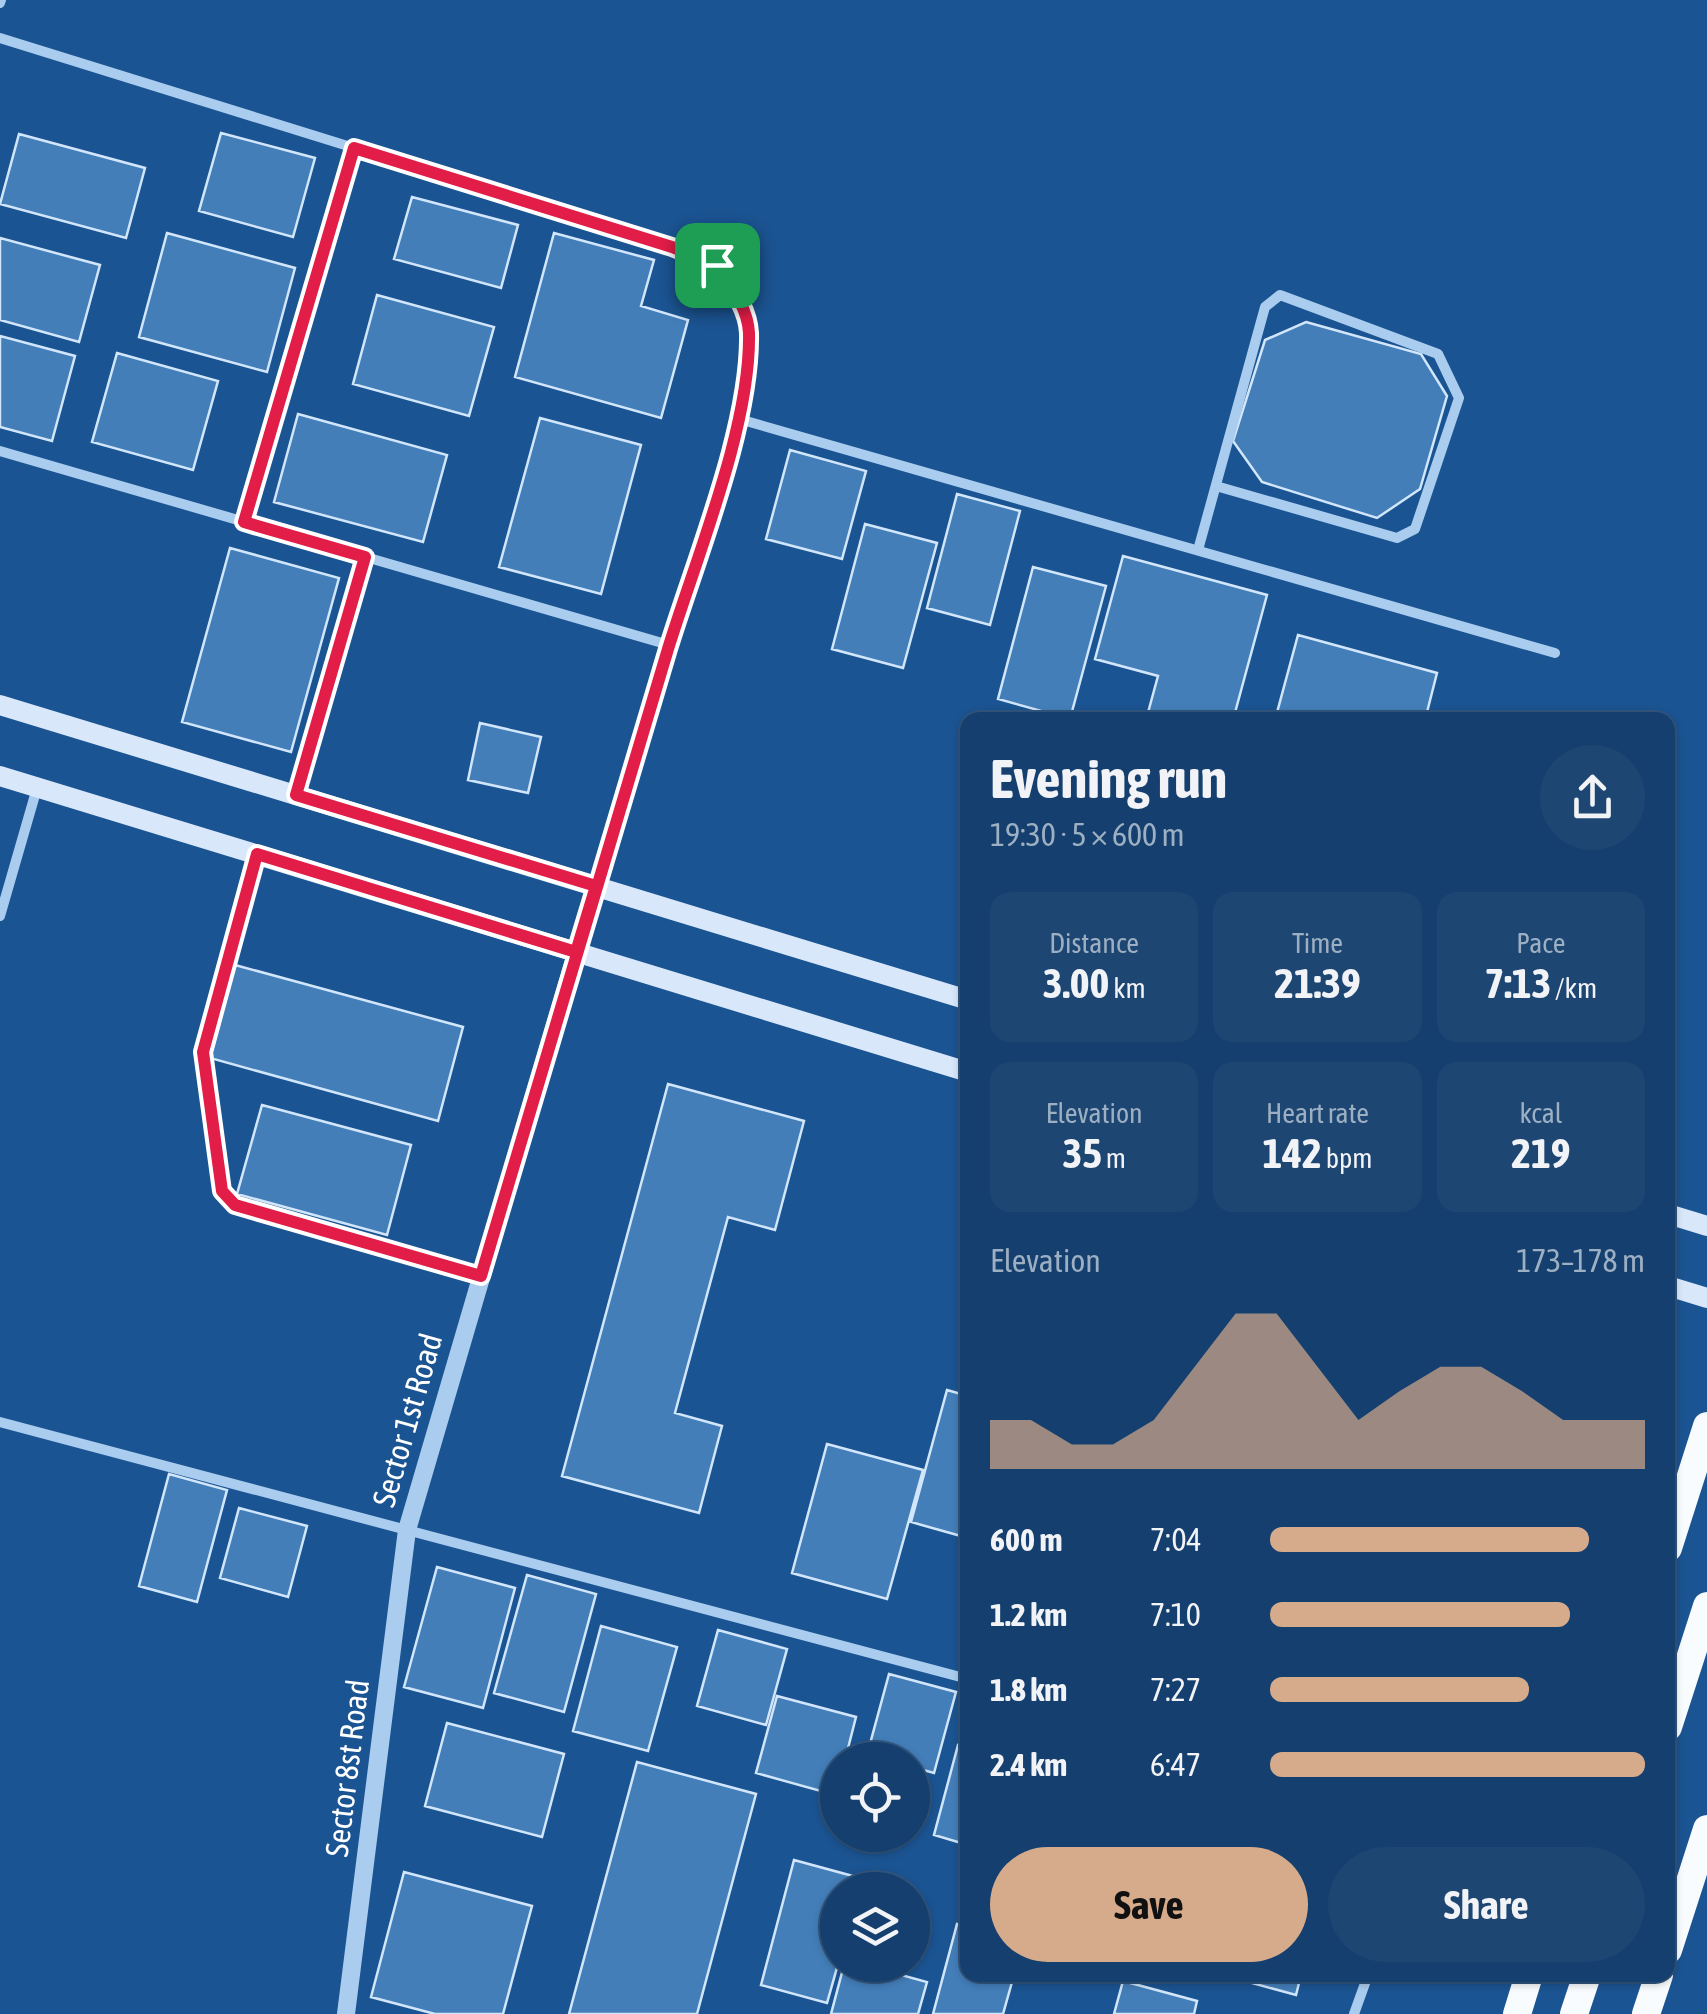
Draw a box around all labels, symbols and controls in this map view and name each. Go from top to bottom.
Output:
pin [675,223,760,308]
icon: arrive [690,238,745,293]
button: share [1540,745,1645,850]
text: Evening run [990,747,1227,810]
text: 19:30 · 5 × 600 m [990,816,1184,853]
text: Distance [1049,927,1139,959]
text: Time [1292,927,1343,959]
text: Pace [1516,927,1565,959]
text: 3.00 [1043,959,1109,1007]
text: 21:39 [1274,959,1361,1007]
text: 7:13 [1485,959,1551,1007]
text: km [1109,972,1146,1004]
text: /km [1551,972,1597,1004]
text: Elevation [1046,1097,1143,1129]
text: Heart rate [1266,1097,1369,1129]
text: kcal [1520,1097,1562,1129]
text: 35 [1062,1129,1102,1177]
text: 142 [1263,1129,1322,1177]
text: 219 [1511,1129,1570,1177]
text: m [1102,1142,1126,1174]
text: bpm [1322,1142,1372,1174]
text: Elevation [990,1242,1101,1279]
text: 173–178 m [1516,1242,1645,1279]
street label: Sector 1st Road [365,1329,449,1511]
text: 600 m [990,1521,1063,1558]
text: 7:04 [1150,1521,1201,1558]
text: 1.2 km [990,1596,1067,1633]
text: 7:10 [1150,1596,1201,1633]
text: 1.8 km [990,1671,1067,1708]
text: 7:27 [1150,1671,1201,1708]
street label: Sector 8st Road [318,1677,376,1859]
map controls [820,1742,930,1982]
button: locate [820,1742,930,1852]
text: 2.4 km [990,1746,1067,1783]
text: 6:47 [1150,1746,1201,1783]
button: Save [990,1847,1308,1962]
button: Share [1328,1847,1645,1962]
button: layers [820,1872,930,1982]

